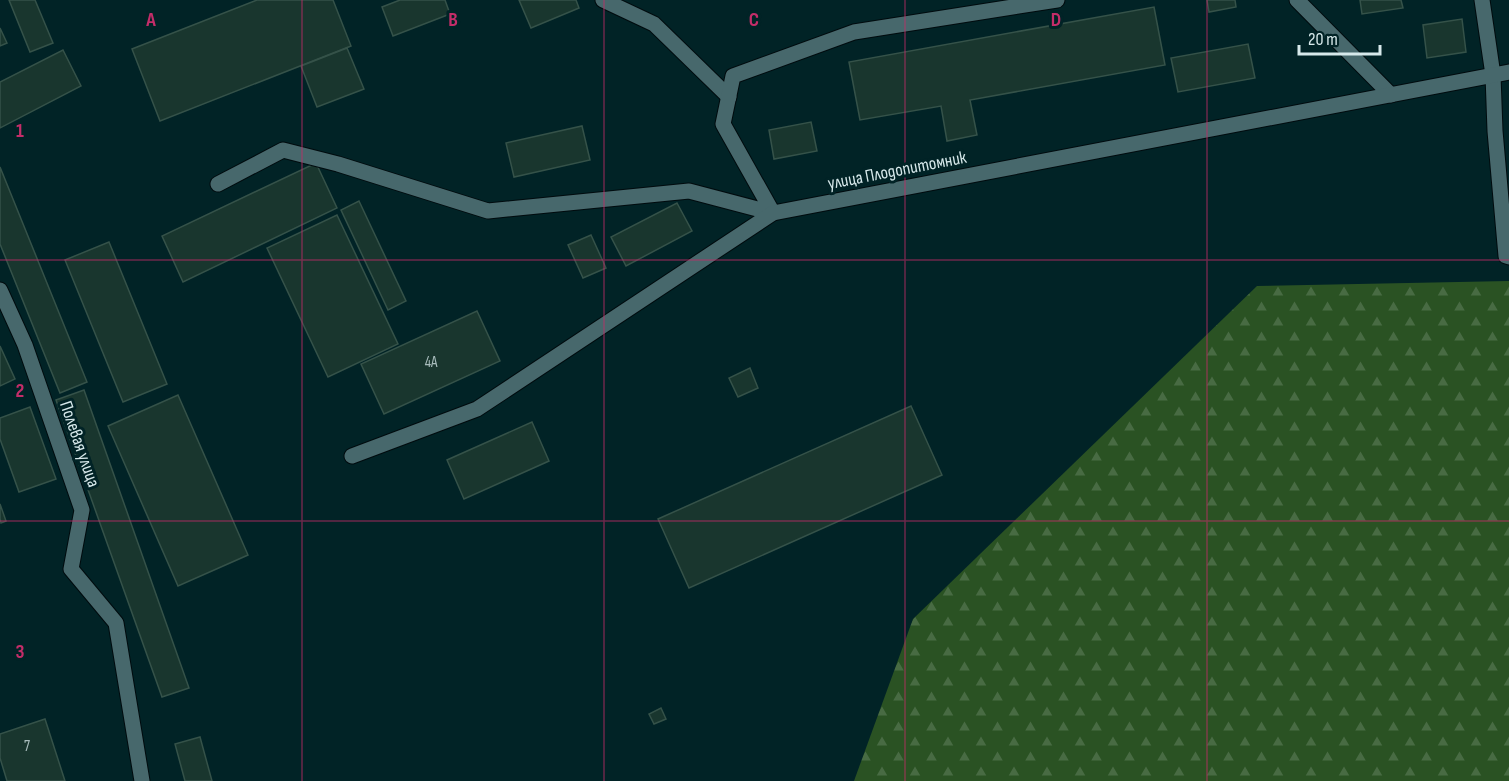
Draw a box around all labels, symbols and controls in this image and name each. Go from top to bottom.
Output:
text: A [145,8,156,32]
text: B [448,8,458,32]
text: C [749,8,759,32]
text: D [1051,8,1061,32]
scale bar [1299,18,1380,56]
text: 20 m [1308,29,1338,50]
text: 1 [16,119,24,143]
street label: улица Плодопитомник [826,147,968,194]
house number: 4А [425,353,438,372]
text: 2 [16,379,24,403]
street label: Полевая улица [55,398,104,490]
text: 3 [16,640,25,664]
house number: 7 [24,737,30,756]

